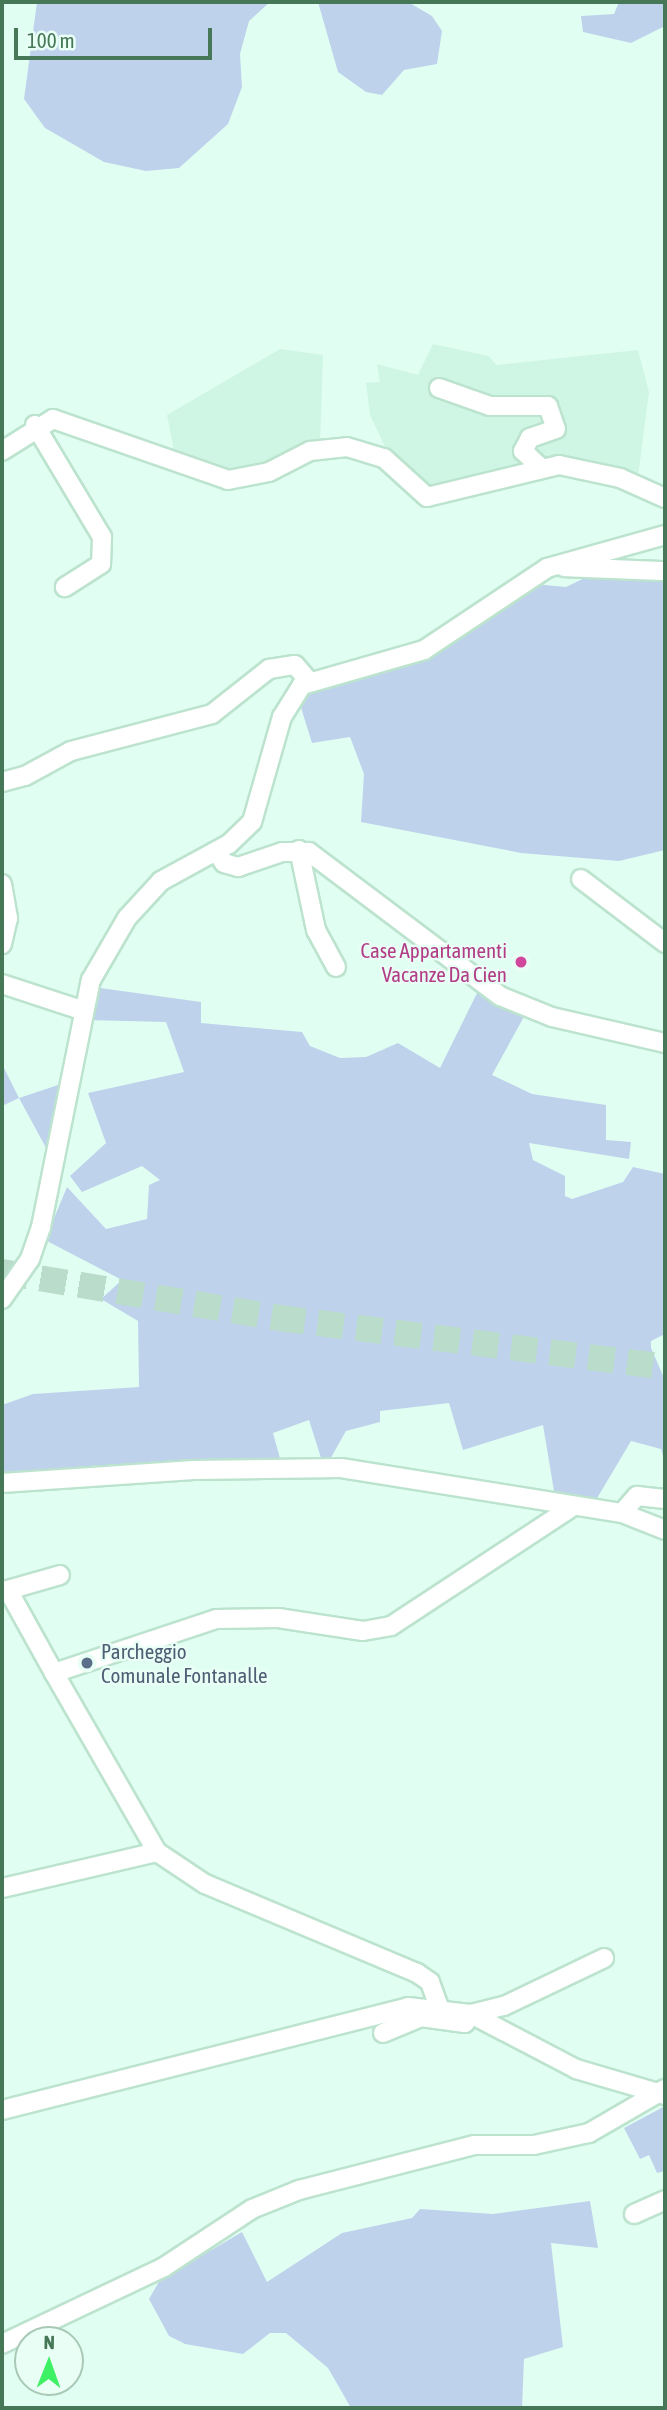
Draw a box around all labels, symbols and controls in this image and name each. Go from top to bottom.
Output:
scale bar [18,14,215,58]
text: 100 m [27,28,75,52]
place label: Case Appartamenti Vacanze Da Cien [360,937,507,987]
marker: Case Appartamenti Vacanze Da Cien [513,954,529,970]
place label: Parcheggio Comunale Fontanalle [101,1638,268,1688]
marker: Parcheggio Comunale Fontanalle [79,1655,95,1671]
north arrow [14,2326,84,2396]
text: N [44,2331,55,2353]

